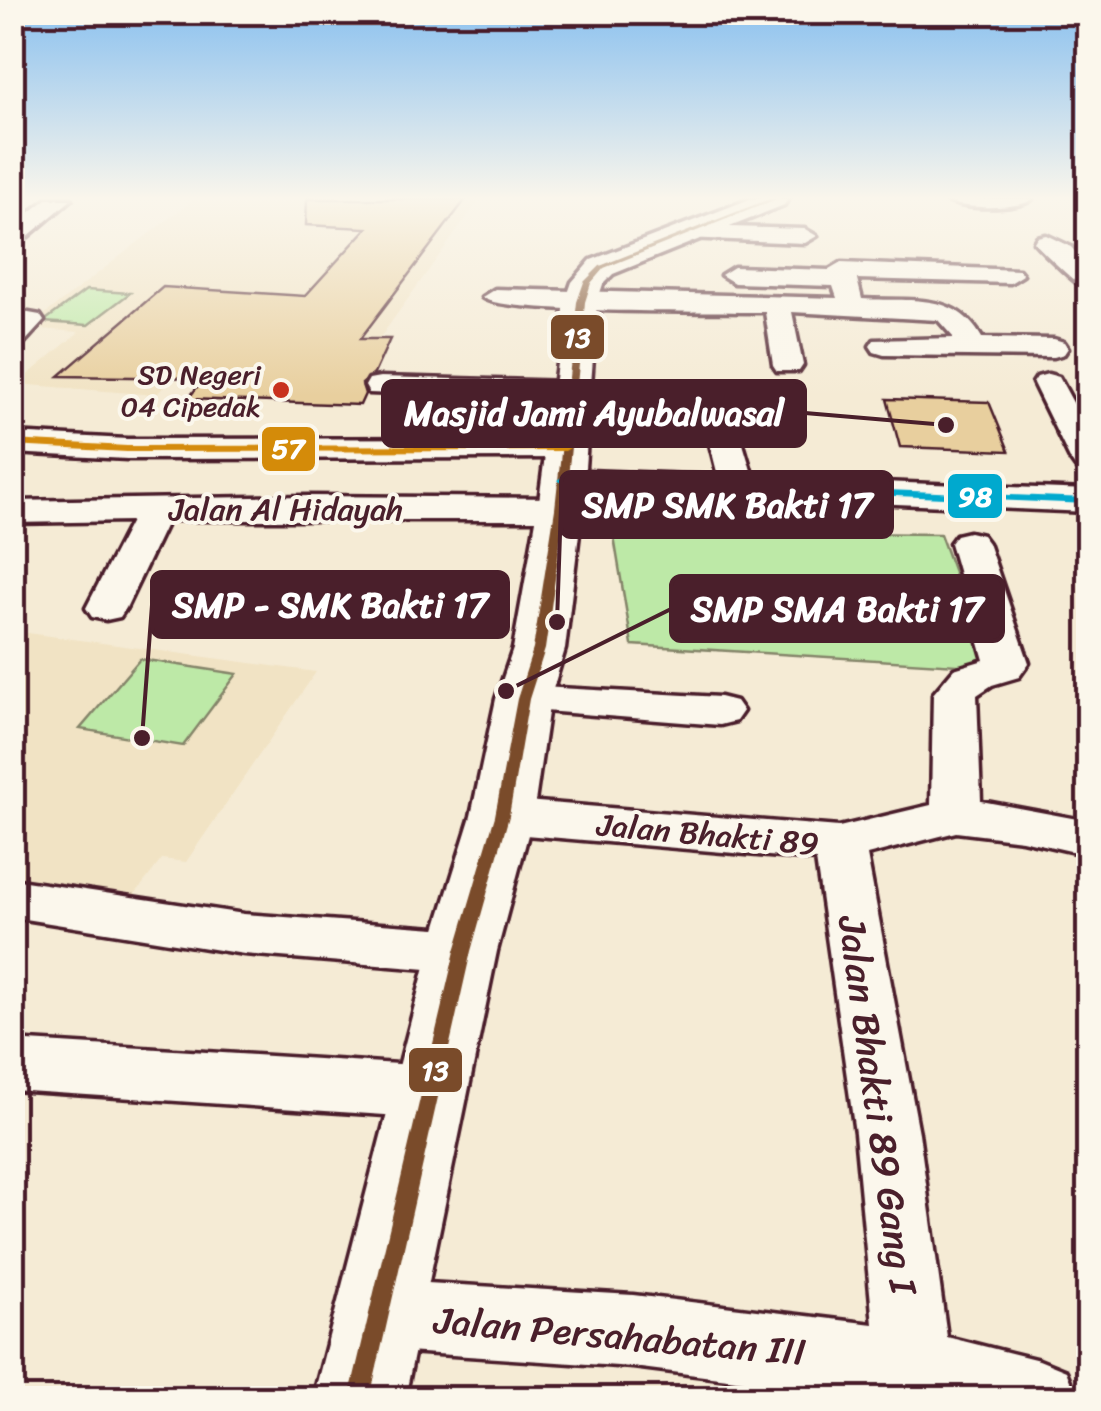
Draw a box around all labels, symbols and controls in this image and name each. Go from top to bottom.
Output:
line badge: 13 [549,313,606,361]
text: 13 [563,313,591,362]
place label: SD Negeri 04 Cipedak [120,350,262,431]
marker: SD Negeri 04 Cipedak [270,379,292,401]
callout: Masjid Jami Ayubalwasal [383,381,805,446]
text: Masjid Jami Ayubalwasal [403,382,786,444]
text: 57 [271,424,307,473]
line badge: 57 [260,425,317,473]
callout: SMP SMK Bakti 17 [561,472,892,537]
line badge: 98 [946,472,1004,520]
text: 98 [958,472,992,521]
text: SMP SMK Bakti 17 [581,474,875,536]
street label: Jalan Al Hidayah [168,481,403,538]
callout: SMP - SMK Bakti 17 [152,572,508,637]
text: SMP - SMK Bakti 17 [171,574,491,636]
callout: SMP SMA Bakti 17 [671,576,1003,641]
text: SMP SMA Bakti 17 [690,578,986,640]
street label: Jalan Bhakti 89 [594,796,821,873]
street label: Jalan Bhakti 89 Gang I [818,910,937,1300]
line badge: 13 [407,1046,464,1094]
text: 13 [421,1046,449,1095]
street label: Jalan Persahabatan III [429,1287,809,1386]

